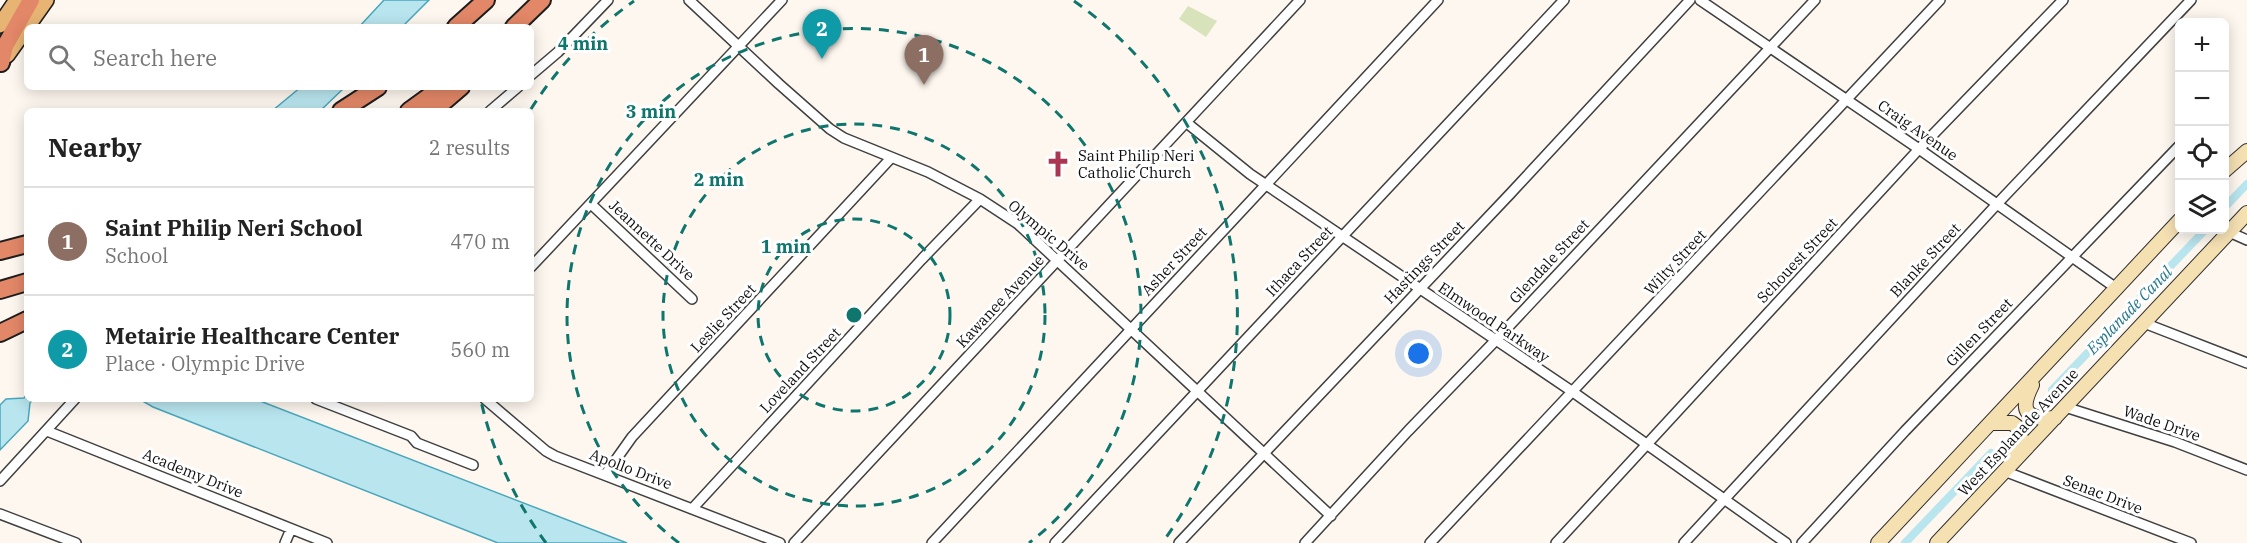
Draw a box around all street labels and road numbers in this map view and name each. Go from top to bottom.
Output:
street label: Craig Avenue [1874,95,1962,165]
street label: Jeannette Drive [605,195,699,285]
street label: Olympic Drive [1004,195,1094,275]
street label: Schouest Street [1753,213,1841,307]
street label: Glendale Street [1505,215,1593,307]
street label: Hastings Street [1380,217,1468,307]
street label: Blanke Street [1886,219,1964,301]
street label: Ithaca Street [1262,222,1336,300]
street label: Asher Street [1137,223,1211,299]
street label: Wilty Street [1640,225,1710,299]
street label: Kawanee Avenue [952,251,1048,351]
street label: Elmwood Parkway [1435,278,1553,366]
street label: Leslie Street [686,280,760,356]
street label: Gillen Street [1942,294,2016,370]
street label: Loveland Street [755,323,845,417]
street label: West Esplanade Avenue [1954,364,2082,500]
street label: Wade Drive [2121,401,2203,445]
street label: Academy Drive [140,444,246,502]
street label: Apollo Drive [587,445,675,493]
street label: Senac Drive [2061,470,2145,518]

